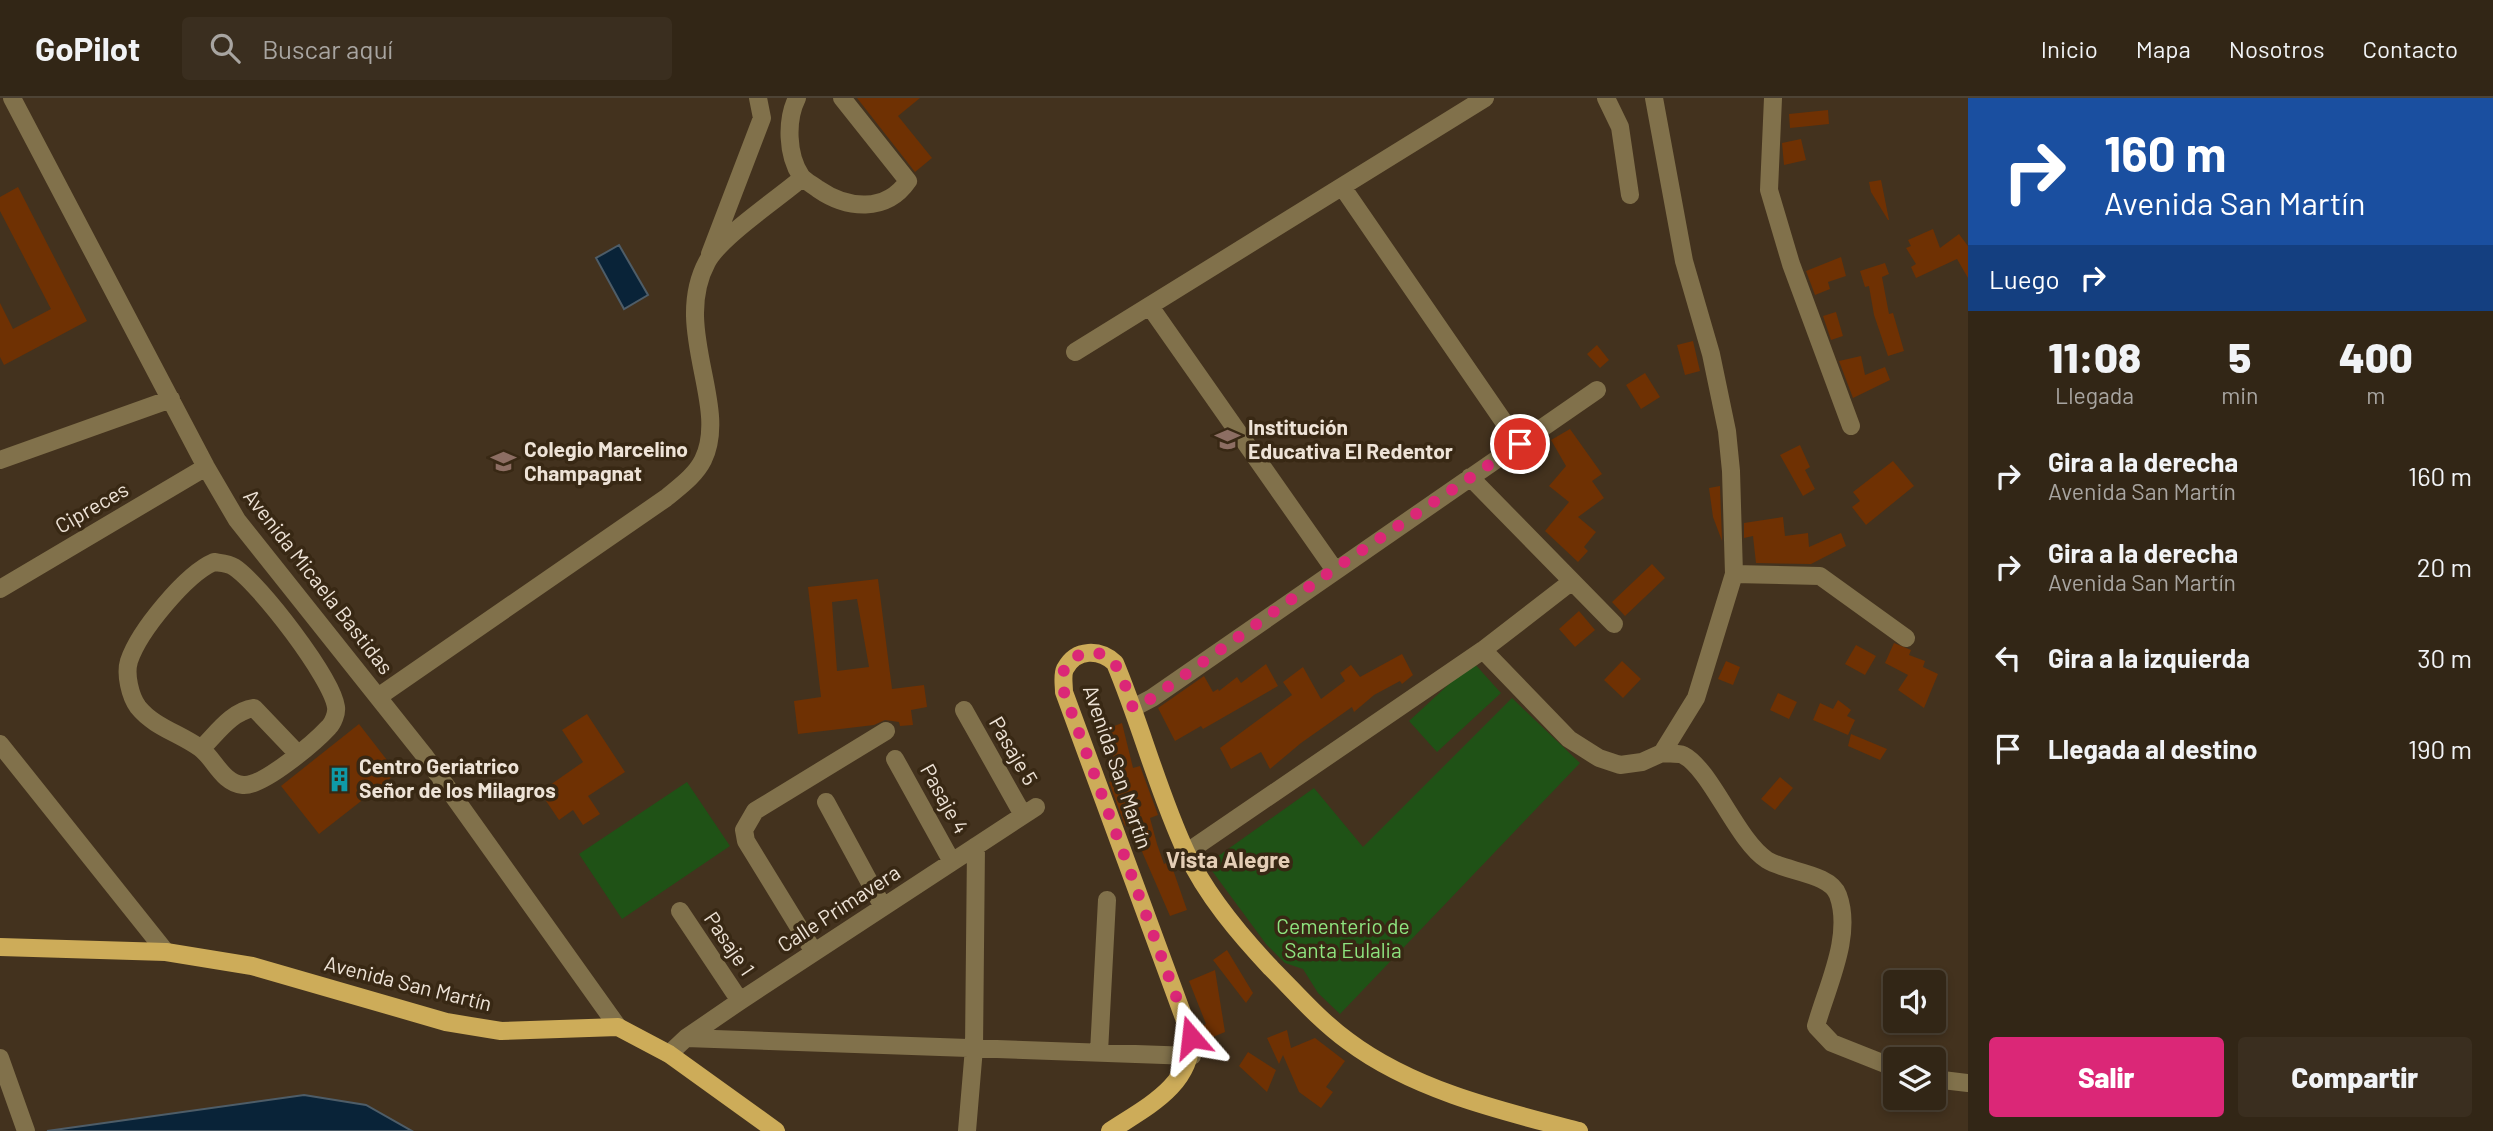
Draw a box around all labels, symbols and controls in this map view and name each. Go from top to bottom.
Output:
search box [182,17,672,80]
text: GoPilot [35,28,140,68]
icon: search [206,29,244,67]
text: Buscar aquí [262,33,393,64]
text: Inicio [2041,34,2098,63]
text: Mapa [2136,34,2191,63]
text: Nosotros [2229,34,2325,63]
text: Contacto [2363,34,2458,63]
text: 160 m [2104,123,2226,182]
icon: right [1989,126,2080,217]
text: Avenida San Martín [2104,183,2366,221]
icon: right [2074,259,2112,297]
text: Luego [1989,263,2060,294]
text: 11:08 [2048,331,2141,381]
text: 5 [2228,331,2251,381]
text: 400 [2339,331,2413,381]
text: Llegada [2055,381,2134,409]
text: min [2221,381,2258,409]
text: m [2366,381,2385,409]
place label: Institución Educativa El Redentor [1248,414,1453,463]
pin [1490,414,1550,474]
icon: arrive [1501,425,1539,463]
school or university icon: Institución Educativa El Redentor [1214,426,1242,454]
place label: Colegio Marcelino Champagnat [524,436,688,485]
text: Gira a la derecha [2048,446,2238,477]
school or university icon: Colegio Marcelino Champagnat [490,448,518,476]
icon: right [1989,457,2027,495]
text: 160 m [2408,460,2472,491]
street label: Cipreces [50,476,132,538]
text: Avenida San Martín [2048,477,2236,505]
street label: Avenida Micaela Bastidas [239,483,399,679]
text: Gira a la derecha [2048,537,2238,568]
icon: right [1989,548,2027,586]
text: 20 m [2417,551,2472,582]
text: Avenida San Martín [2048,568,2236,596]
icon: left [1989,639,2027,677]
text: Gira a la izquierda [2048,642,2250,673]
text: 30 m [2417,642,2472,673]
street label: Avenida San Martín [1079,681,1158,852]
street label: Pasaje 5 [985,711,1044,789]
icon: arrive [1989,730,2027,768]
text: Llegada al destino [2048,733,2257,764]
text: 190 m [2408,733,2472,764]
place label: Centro Geriatrico Señor de los Milagros [359,753,556,802]
street label: Pasaje 4 [916,759,975,838]
building icon: Centro Geriatrico Señor de los Milagros [325,765,353,793]
district label: Vista Alegre [1166,845,1290,873]
street label: Calle Primavera [772,859,904,957]
street label: Pasaje 1 [700,906,761,980]
park label: Cementerio de Santa Eulalia [1276,913,1410,962]
street label: Avenida San Martín [322,950,495,1015]
map controls [1883,970,1946,1110]
button: sound [1883,970,1946,1033]
position arrow [1154,1000,1228,1074]
button: Salir [1989,1037,2224,1117]
button: Compartir [2238,1037,2472,1117]
button: layers [1883,1047,1946,1110]

